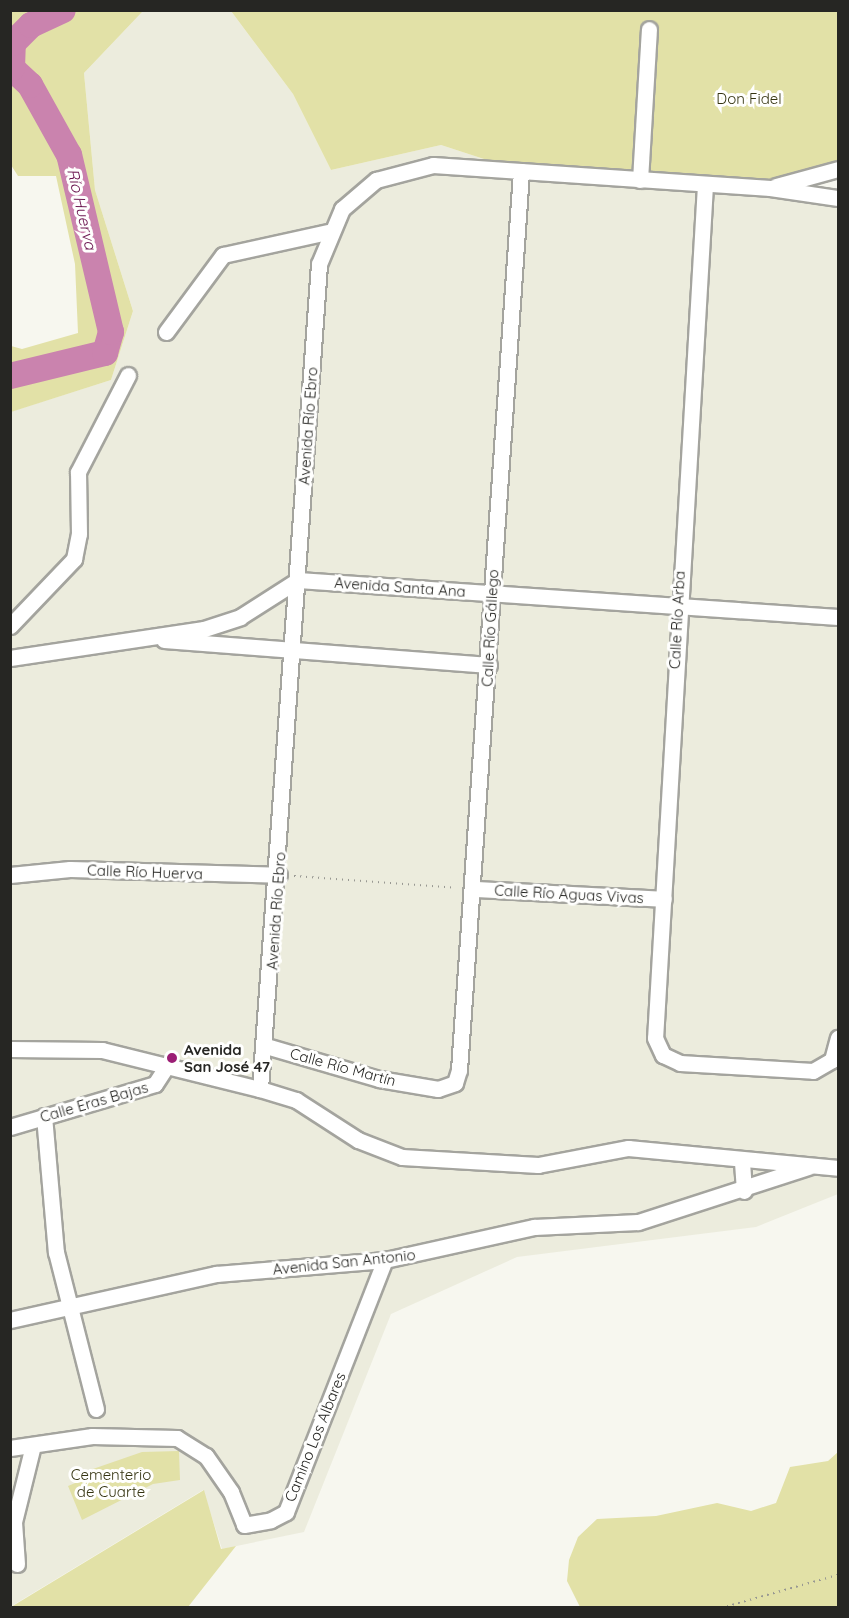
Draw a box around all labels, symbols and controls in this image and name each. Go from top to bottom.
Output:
park label: Don Fidel [716,90,782,108]
water label: Río Huerva [63,166,101,252]
street label: Avenida Río Ebro [295,366,321,486]
street label: Calle Río Gállego [478,569,502,687]
street label: Calle Río Arba [665,570,689,670]
street label: Avenida Santa Ana [334,573,466,601]
street label: Avenida Río Ebro [263,851,289,971]
street label: Calle Río Huerva [87,861,203,883]
street label: Calle Río Aguas Vivas [494,881,644,907]
place label: Avenida San José 47 [184,1040,270,1075]
street label: Calle Río Martín [288,1044,398,1090]
marker: Avenida San José 47 [165,1051,179,1065]
street label: Calle Eras Bajas [38,1078,150,1126]
street label: Avenida San Antonio [272,1246,416,1278]
street label: Camino Los Albares [281,1370,349,1504]
park label: Cementerio de Cuarte [71,1465,151,1500]

